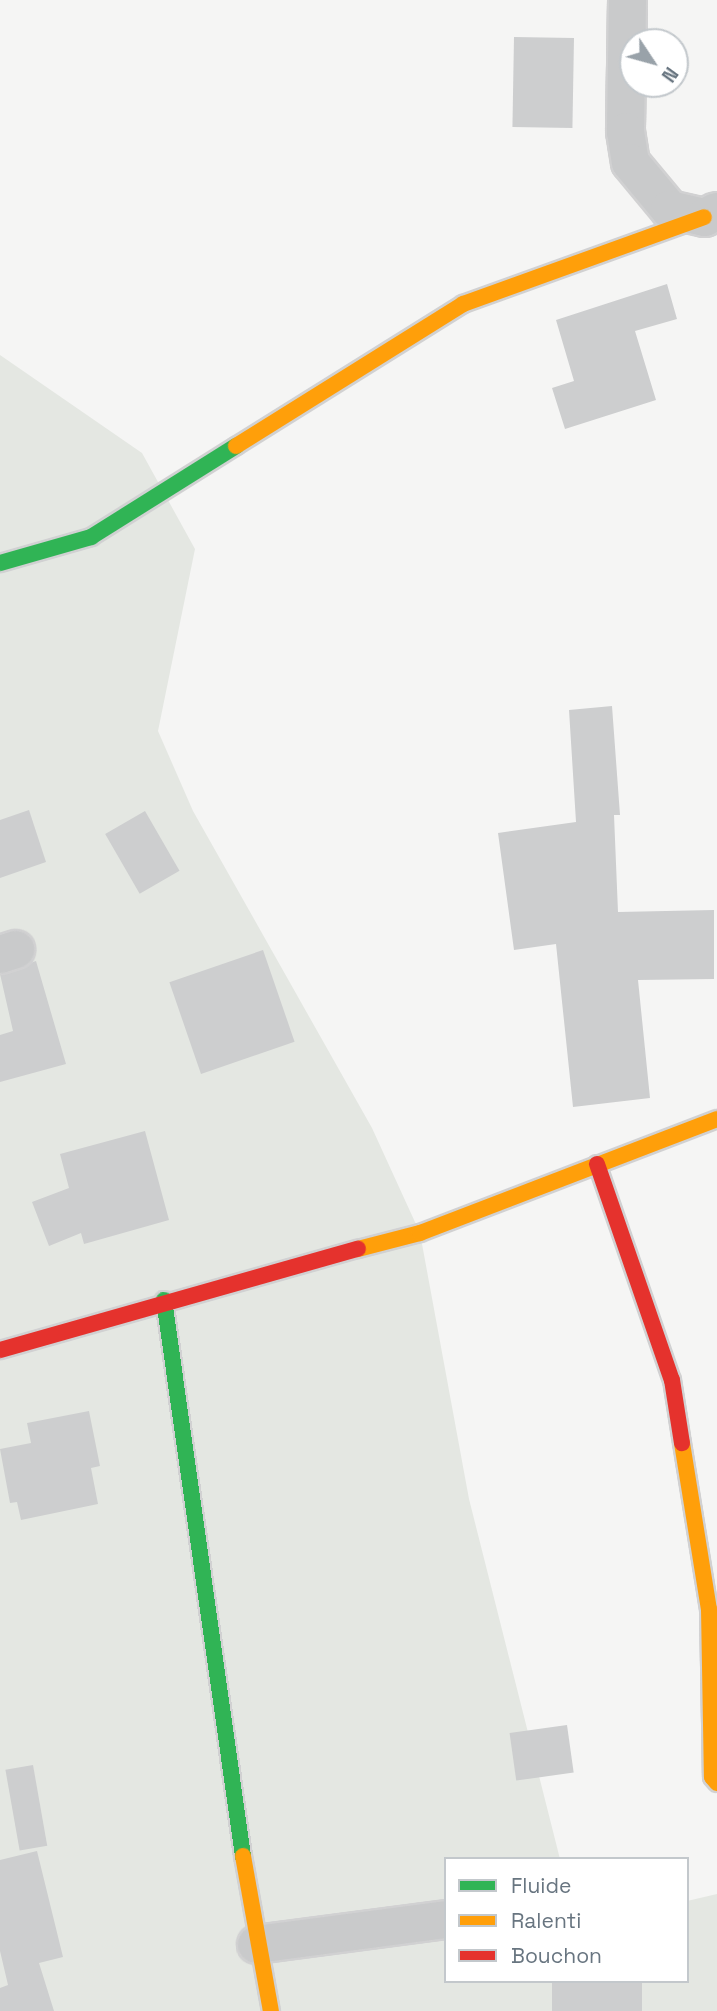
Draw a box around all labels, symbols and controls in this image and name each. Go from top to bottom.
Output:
north arrow [619,28,689,98]
text: N [656,62,684,87]
legend [444,1857,689,1983]
text: Fluide [511,1872,571,1899]
text: Ralenti [511,1907,581,1934]
text: Bouchon [511,1942,602,1969]

